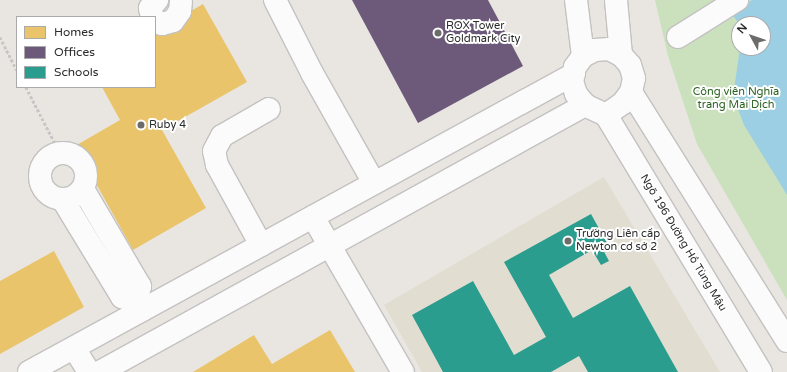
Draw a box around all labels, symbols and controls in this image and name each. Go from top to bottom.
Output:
legend [16,16,156,88]
north arrow [731,16,771,56]
place label: ROX Tower Goldmark City [446,20,520,46]
text: N [734,21,750,36]
text: Homes [54,25,94,39]
marker: ROX Tower Goldmark City [433,28,443,38]
text: Offices [54,45,95,59]
text: Schools [54,65,98,79]
park label: Công viên Nghĩa trang Mai Dịch [693,86,779,112]
place label: Ruby 4 [149,118,186,132]
marker: Ruby 4 [136,120,146,130]
street label: Ngõ 196 Đường Hồ Tùng Mậu [637,172,729,314]
place label: Trường Liên cấp Newton cơ sở 2 [576,228,660,254]
marker: Trường Liên cấp Newton cơ sở 2 [563,236,573,246]

